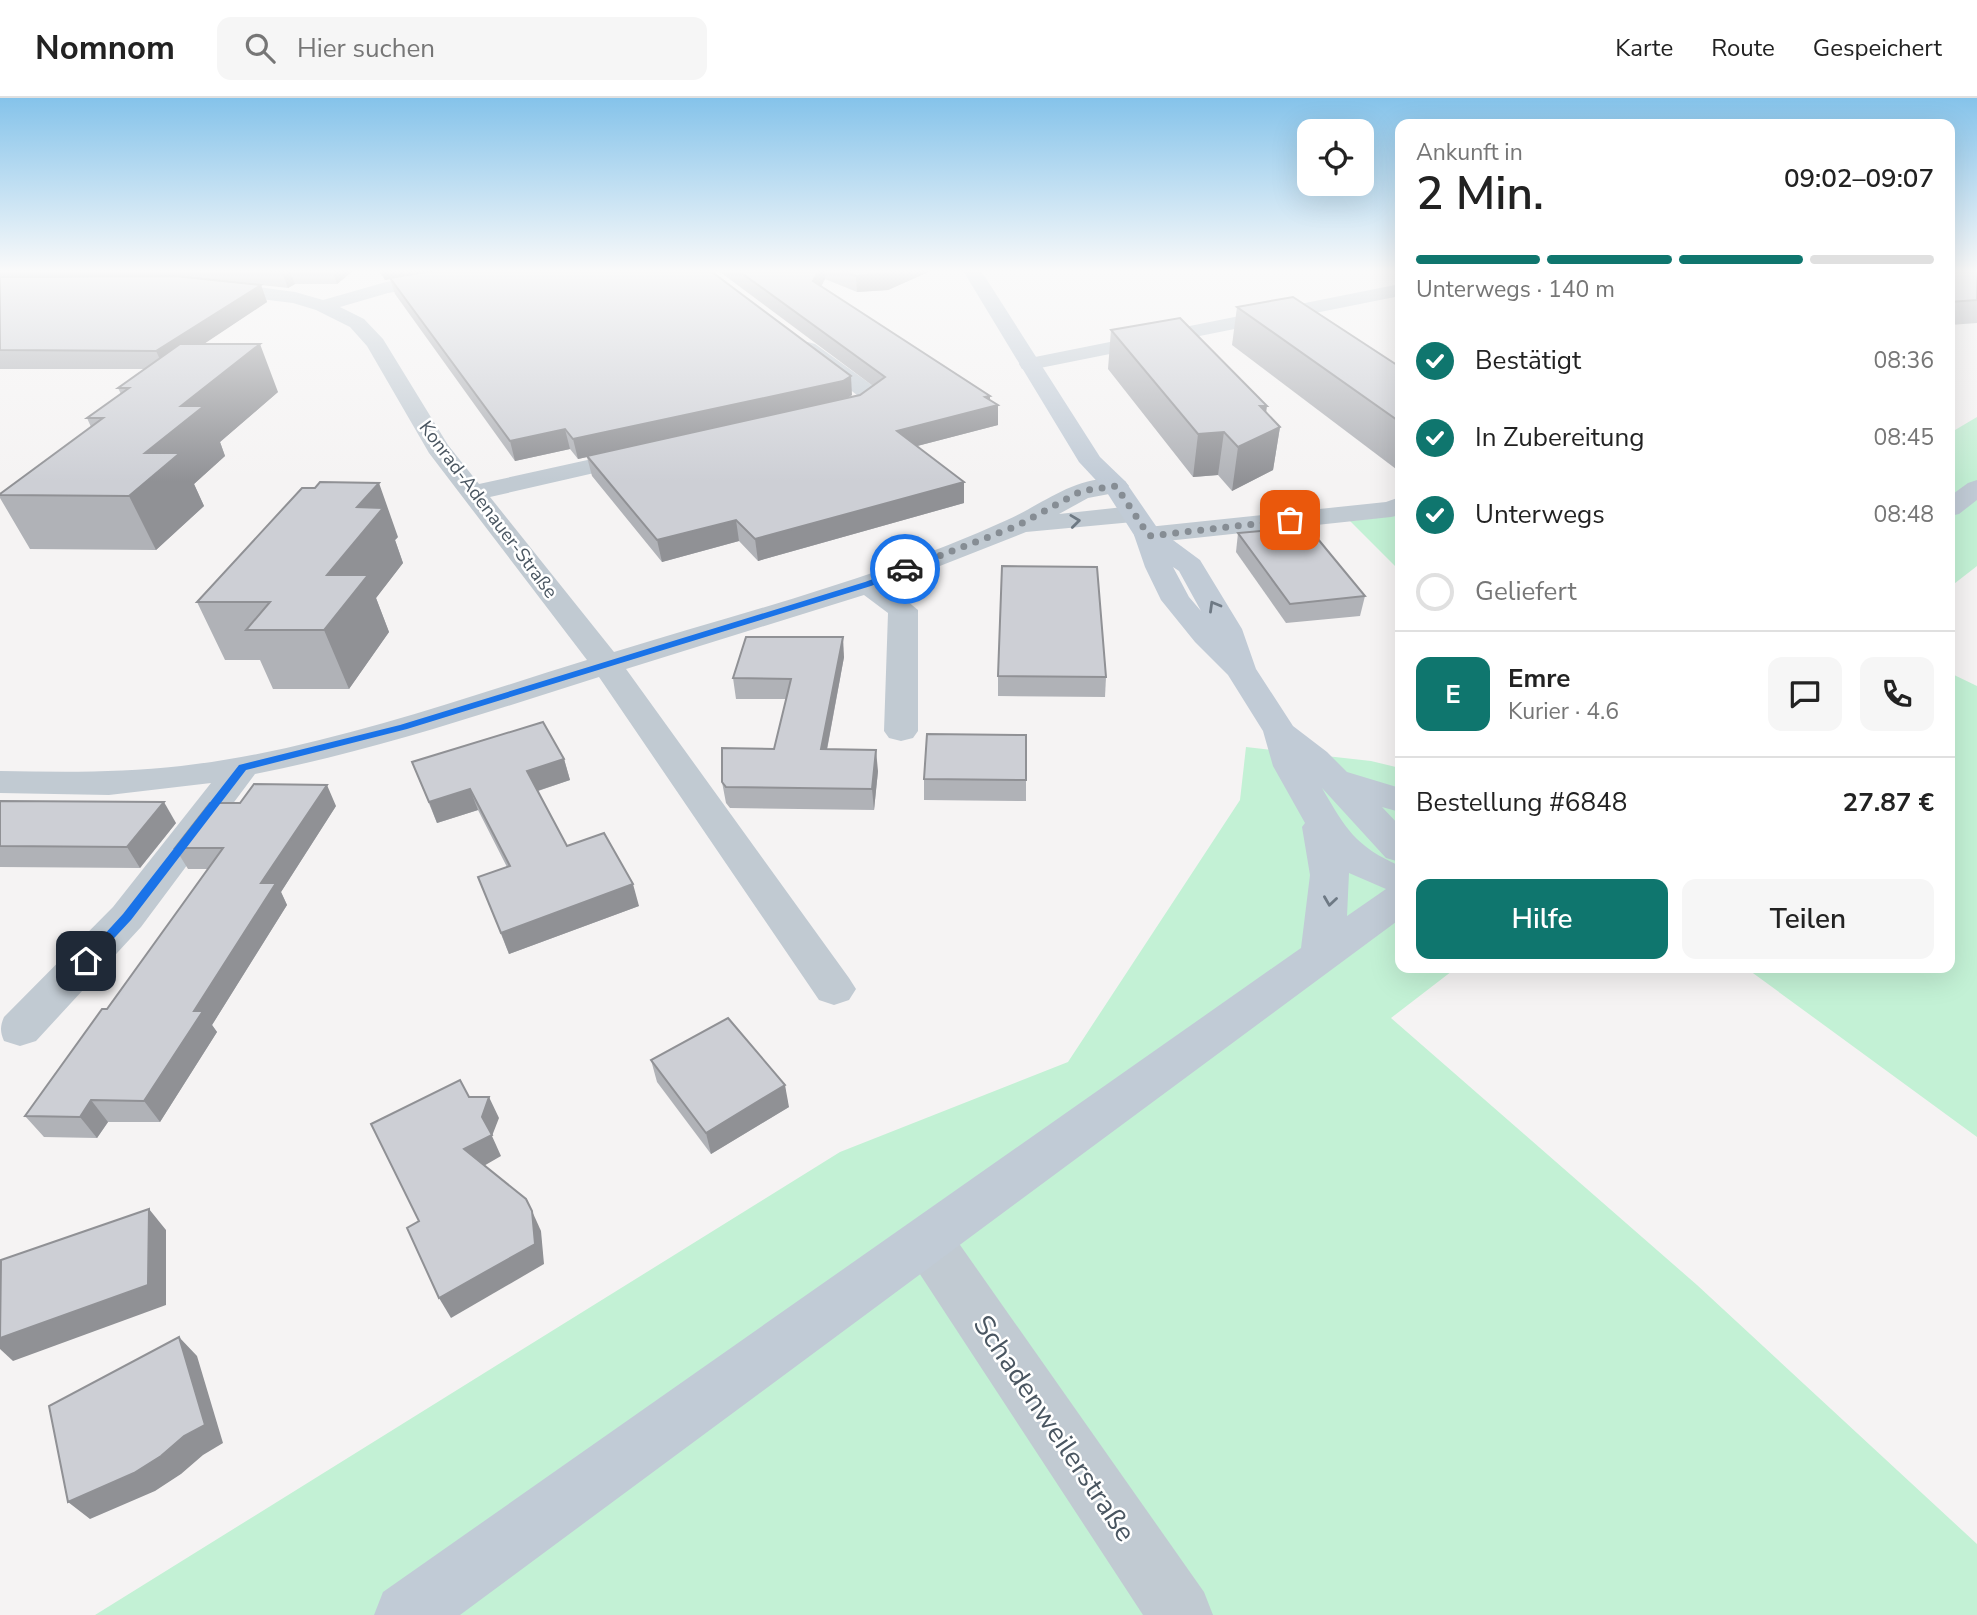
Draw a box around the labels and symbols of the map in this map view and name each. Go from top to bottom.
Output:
street label: Konrad-Adenauer-Straße [413,416,564,604]
pin [1260,490,1320,550]
one-way arrow [1069,514,1081,529]
courier [870,534,940,604]
one-way arrow [1209,601,1222,613]
one-way arrow [1322,895,1337,907]
pin [56,931,116,991]
street label: Schadenweilerstraße [964,1308,1144,1549]

